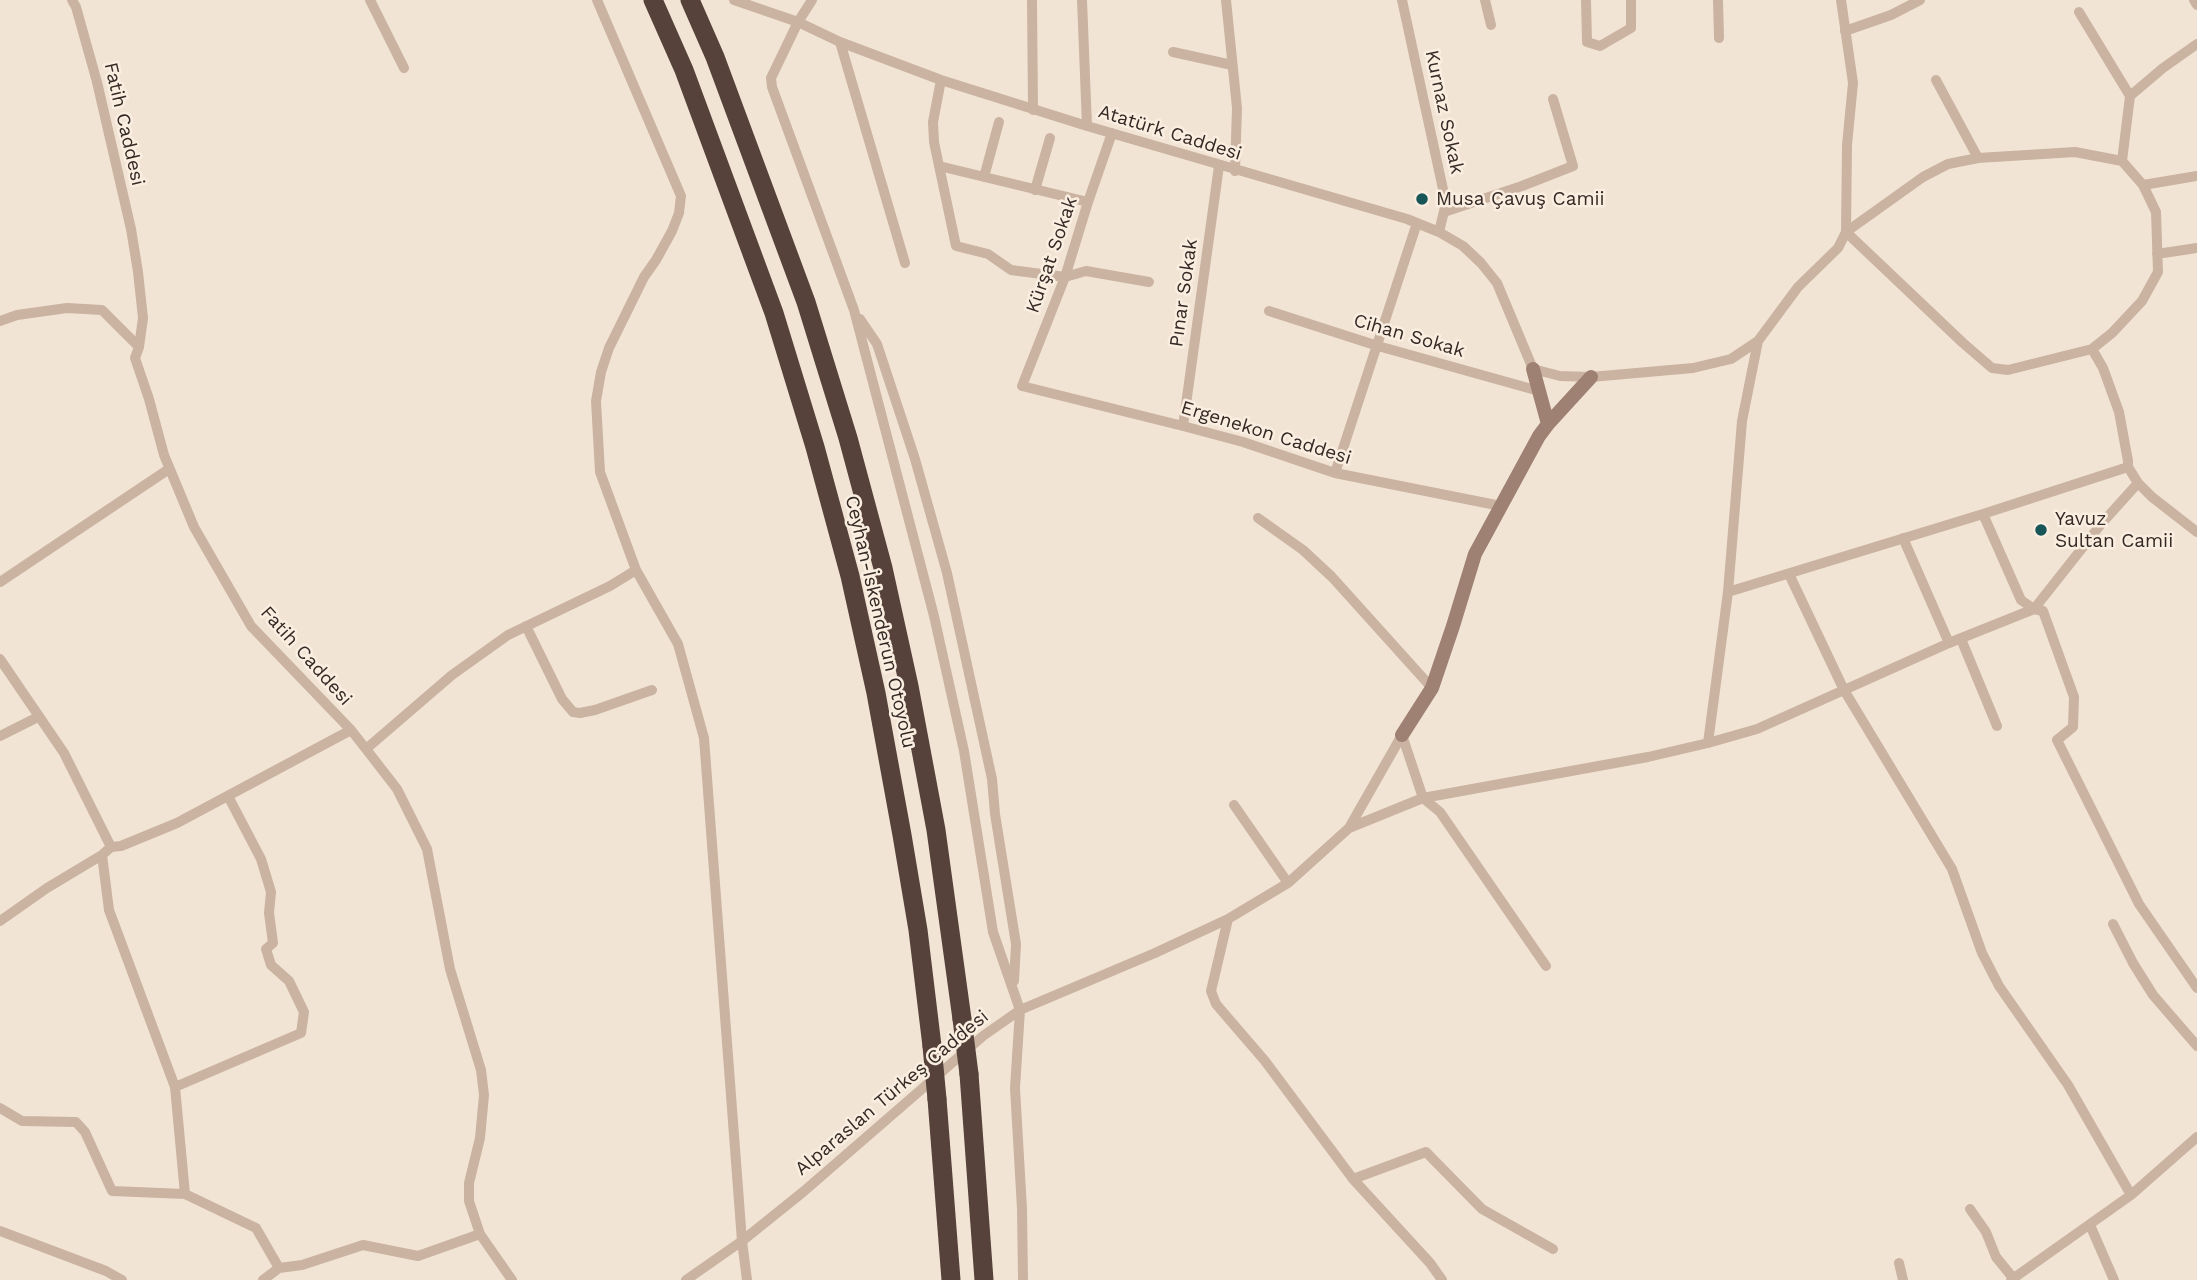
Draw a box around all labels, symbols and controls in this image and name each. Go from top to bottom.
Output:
street label: Kurnaz Sokak [1420,48,1468,176]
street label: Fatih Caddesi [99,60,149,188]
street label: Atatürk Caddesi [1096,100,1244,166]
place label: Musa Çavuş Camii [1436,188,1605,210]
marker: Musa Çavuş Camii [1414,191,1430,207]
street label: Kürşat Sokak [1021,194,1083,316]
street label: Pınar Sokak [1165,237,1203,349]
street label: Cihan Sokak [1351,309,1467,363]
street label: Ergenekon Caddesi [1178,396,1354,470]
street label: Ceyhan-İskenderun Otoyolu [840,493,920,751]
place label: Yavuz Sultan Camii [2055,508,2173,552]
marker: Yavuz Sultan Camii [2033,522,2049,538]
street label: Fatih Caddesi [255,602,357,710]
street label: Alparaslan Türkeş Caddesi [791,1005,993,1181]

